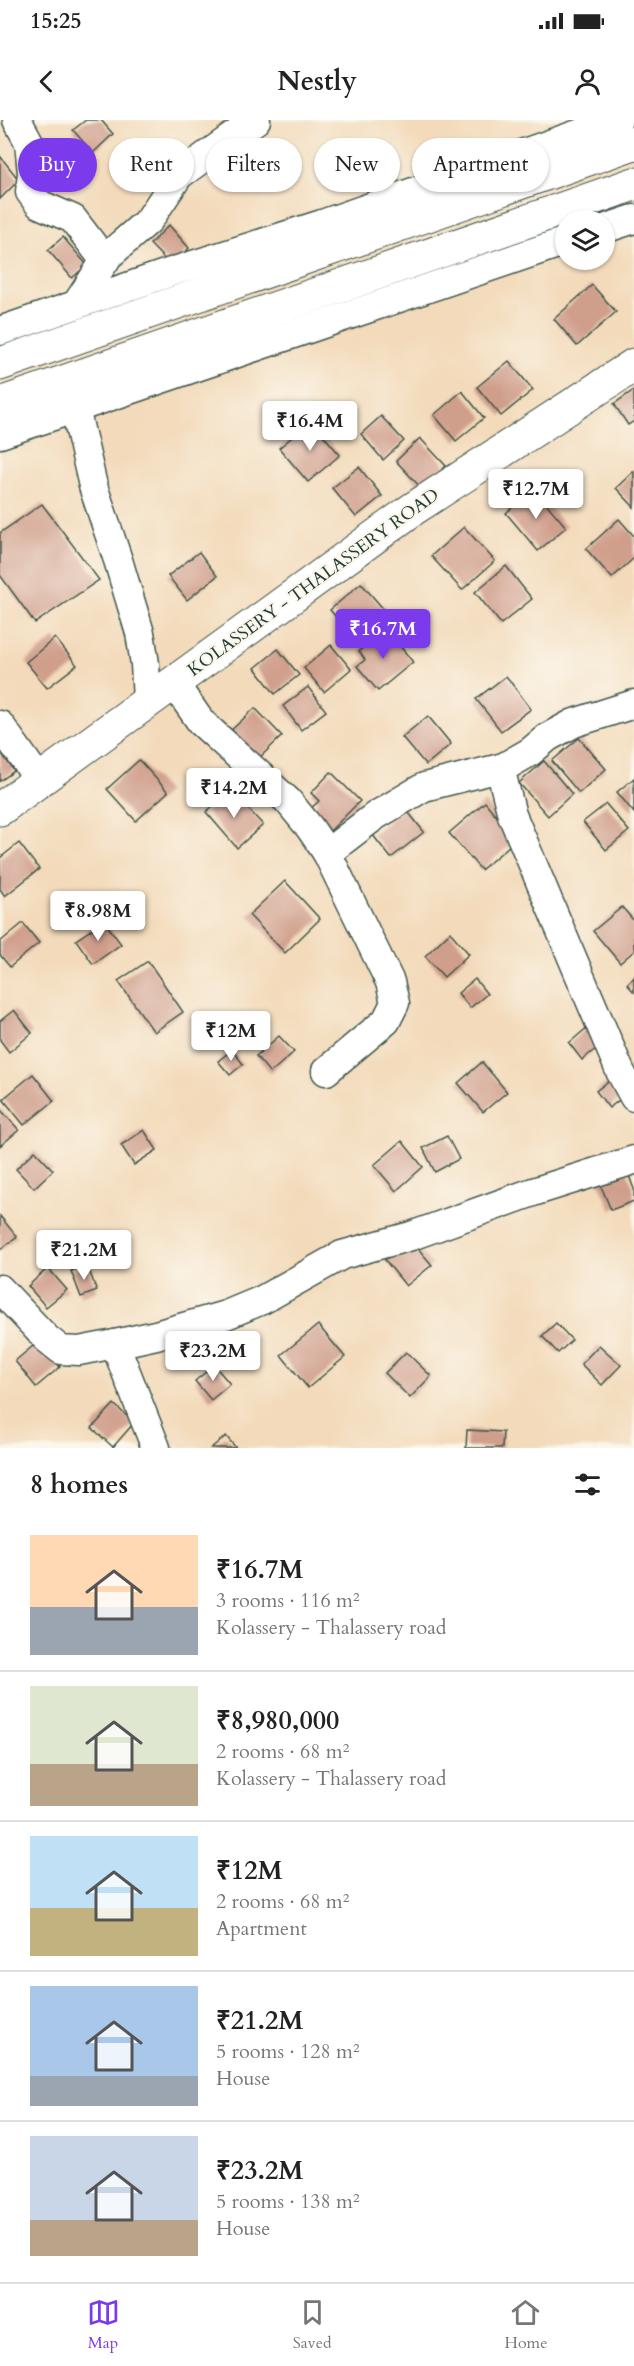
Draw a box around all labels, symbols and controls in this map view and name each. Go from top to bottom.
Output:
text: 15:25 [30,6,81,36]
text: Nestly [277,63,357,100]
icon: back [30,65,63,98]
icon: person [571,65,604,98]
chip: Buy [18,138,97,192]
chip: Rent [109,138,194,192]
chip: Filters [206,138,302,192]
chip: New [314,138,400,192]
chip: Apartment [412,138,549,192]
map controls [555,210,615,270]
button: layers [555,210,615,270]
pin: ₹16.4M [261,401,359,452]
text: ₹16.4M [276,407,344,434]
pin: ₹12.7M [487,469,585,520]
text: ₹12.7M [502,475,570,502]
street label: KOLASSERY - THALASSERY ROAD [182,483,444,682]
pin: ₹16.7M [334,609,432,660]
text: ₹16.7M [349,615,417,642]
pin: ₹14.2M [185,768,283,819]
text: ₹14.2M [200,774,268,801]
pin: ₹8.98M [49,891,147,942]
text: ₹8.98M [64,897,132,924]
pin: ₹12M [195,1011,267,1062]
text: ₹12M [205,1017,257,1044]
pin: ₹21.2M [35,1230,133,1281]
text: ₹21.2M [50,1236,118,1263]
pin: ₹23.2M [164,1331,262,1382]
text: ₹23.2M [179,1337,247,1364]
text: 8 homes [30,1467,128,1502]
icon: filters [571,1468,604,1501]
text: ₹16.7M [216,1552,304,1587]
icon: home [78,1559,150,1631]
text: 3 rooms · 116 m² [216,1587,360,1614]
text: Kolassery - Thalassery road [216,1614,447,1641]
text: ₹8,980,000 [216,1703,339,1738]
icon: home [78,1710,150,1782]
text: 2 rooms · 68 m² [216,1738,349,1765]
text: Kolassery - Thalassery road [216,1765,447,1792]
text: ₹12M [216,1853,283,1888]
icon: home [78,1860,150,1932]
text: 2 rooms · 68 m² [216,1888,349,1915]
text: Apartment [216,1915,307,1942]
text: ₹21.2M [216,2003,304,2038]
icon: home [78,2010,150,2082]
text: 5 rooms · 128 m² [216,2038,360,2065]
text: House [216,2065,270,2092]
text: ₹23.2M [216,2153,304,2188]
icon: home [78,2160,150,2232]
text: 5 rooms · 138 m² [216,2188,360,2215]
text: House [216,2215,270,2242]
tab: Map [87,2296,120,2354]
tab: Saved [293,2296,331,2354]
tab: Home [505,2296,547,2354]

